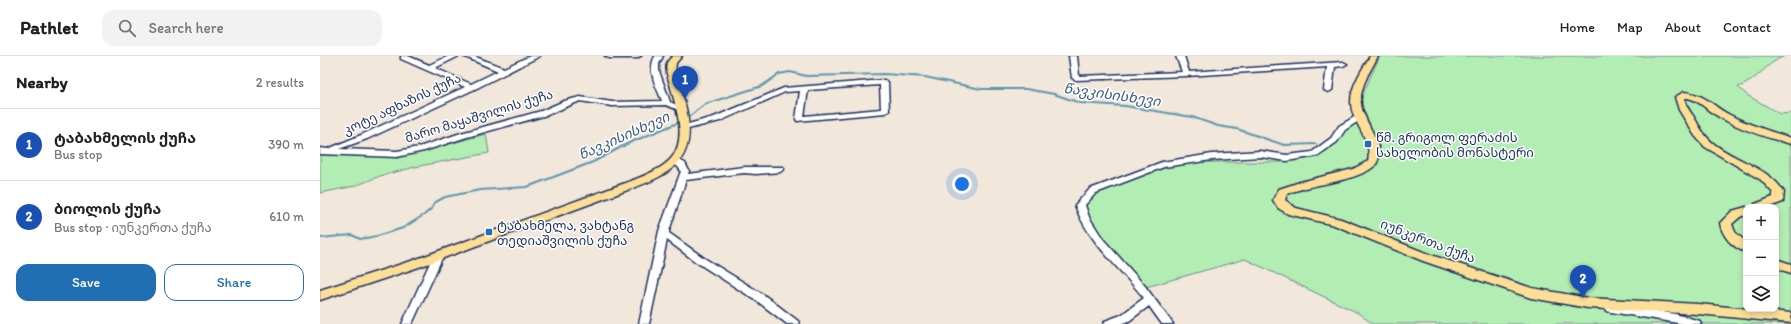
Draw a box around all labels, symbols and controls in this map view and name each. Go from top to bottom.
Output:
search box [102,10,382,46]
text: Pathlet [20,16,78,39]
icon: search [116,17,138,39]
text: Search here [148,19,224,37]
text: Home [1560,19,1595,36]
text: Map [1617,19,1643,36]
text: About [1665,19,1701,36]
text: Contact [1723,19,1771,36]
pin: 1 [672,66,698,99]
street label: კოტე აფხაზის ქუჩა [341,70,463,138]
text: Nearby [16,72,68,92]
text: 2 results [256,75,304,90]
water label: წავკისისხევი [1063,80,1162,110]
street label: მარო მაყაშვილის ქუჩა [403,86,555,147]
water label: წავკისისხევი [576,108,673,164]
text: ტაბახმელის ქუჩა [54,129,196,147]
place label: წმ. გრიგოლ ფერაძის სახელობის მონასტერი [1376,130,1534,161]
text: 1 [26,137,32,152]
text: 390 m [268,137,304,152]
marker: წმ. გრიგოლ ფერაძის სახელობის მონასტერი [1363,139,1373,149]
text: Bus stop [54,147,102,162]
your location [952,174,972,194]
text: ბიოლის ქუჩა [54,200,161,218]
map controls [1743,204,1779,312]
button: + [1743,204,1779,240]
text: 2 [26,209,32,224]
text: 610 m [269,209,304,224]
street label: იუნკერთა ქუჩა [1379,216,1477,266]
place label: ტაბახმელა, ვახტანგ თედიაშვილის ქუჩა [497,218,635,249]
text: Bus stop · იუნკერთა ქუჩა [54,220,212,235]
marker: ტაბახმელა, ვახტანგ თედიაშვილის ქუჩა [484,227,494,237]
button: − [1743,240,1779,276]
button: Save [16,264,156,301]
button: Share [164,264,304,301]
pin: 2 [1570,265,1596,298]
button: layers [1743,276,1779,312]

